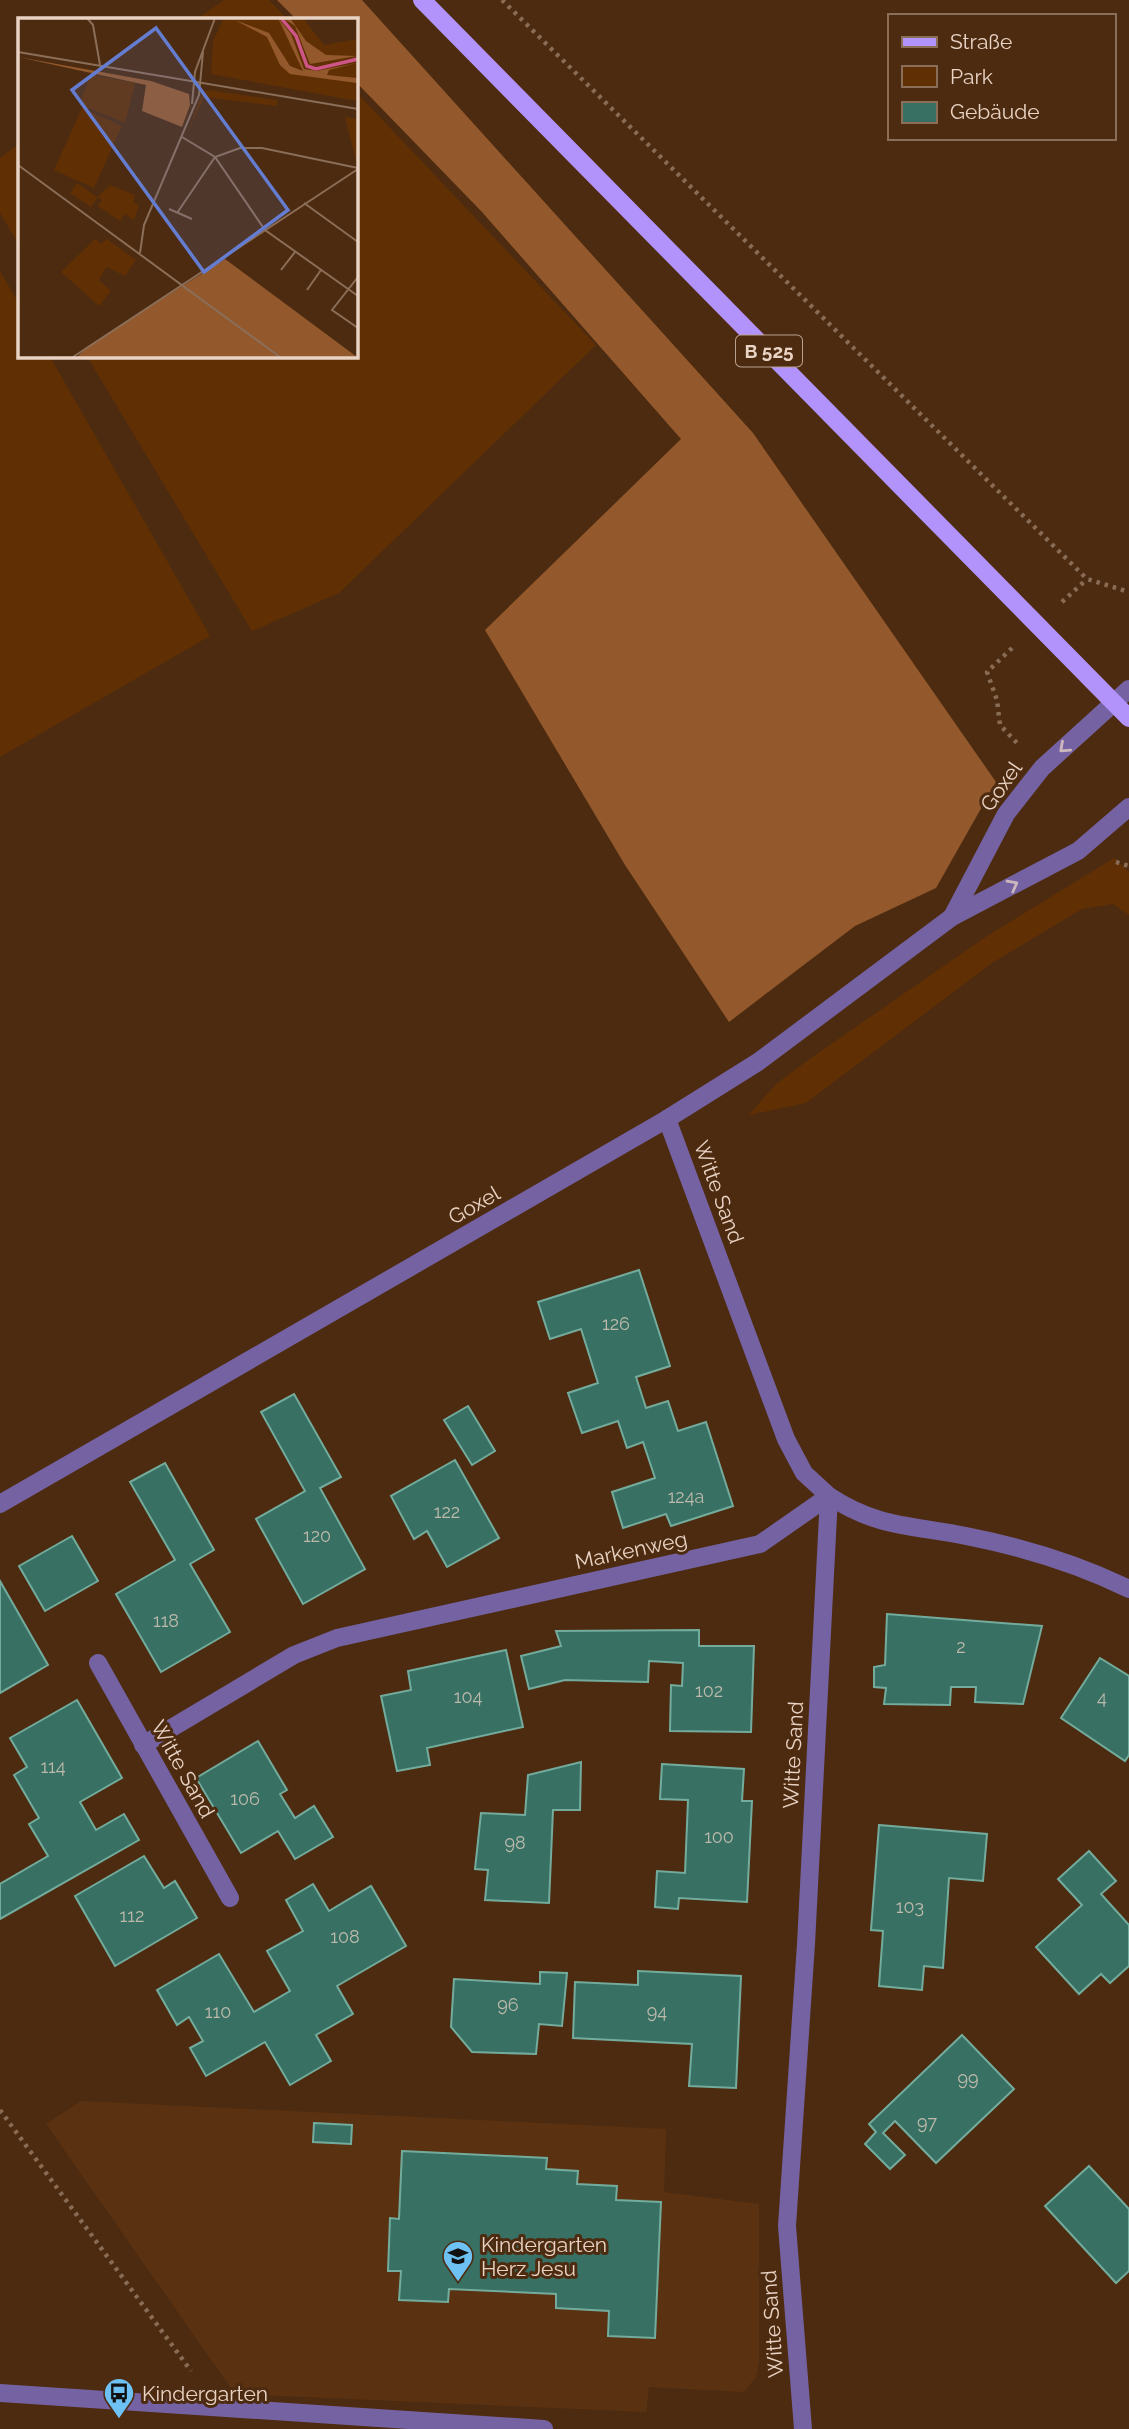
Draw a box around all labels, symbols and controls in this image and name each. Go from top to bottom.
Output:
legend [888,14,1115,140]
inset map [18,18,357,357]
text: Straße [950,29,1012,54]
text: Park [950,64,993,89]
text: Gebäude [950,99,1040,124]
road number: B 525 [736,336,802,366]
one-way arrow [1059,740,1072,752]
street label: Goxel [975,756,1027,816]
one-way arrow [1005,880,1018,894]
street label: Witte Sand [689,1137,749,1247]
street label: Goxel [444,1180,504,1230]
house number: 126 [602,1313,630,1334]
house number: 124a [668,1486,704,1507]
house number: 122 [434,1501,460,1522]
house number: 120 [303,1525,331,1546]
street label: Markenweg [573,1526,689,1574]
house number: 118 [153,1610,179,1631]
house number: 2 [956,1636,966,1657]
house number: 102 [695,1680,723,1701]
house number: 104 [454,1686,482,1707]
house number: 4 [1097,1687,1107,1708]
street label: Witte Sand [778,1701,808,1809]
street label: Witte Sand [146,1716,220,1822]
house number: 114 [40,1756,66,1777]
house number: 106 [230,1788,260,1809]
house number: 100 [704,1826,734,1847]
house number: 98 [504,1832,526,1853]
house number: 103 [896,1896,924,1917]
house number: 112 [120,1905,144,1926]
house number: 108 [330,1926,360,1947]
house number: 96 [497,1994,519,2015]
house number: 110 [205,2001,231,2022]
house number: 94 [647,2001,667,2022]
house number: 99 [957,2068,979,2089]
house number: 97 [917,2112,937,2133]
place label: Kindergarten Herz Jesu [481,2232,607,2281]
school or university icon: Kindergarten Herz Jesu [441,2239,475,2283]
street label: Witte Sand [756,2269,788,2379]
bus stop icon: Kindergarten [102,2376,136,2420]
place label: Kindergarten [142,2381,268,2406]

